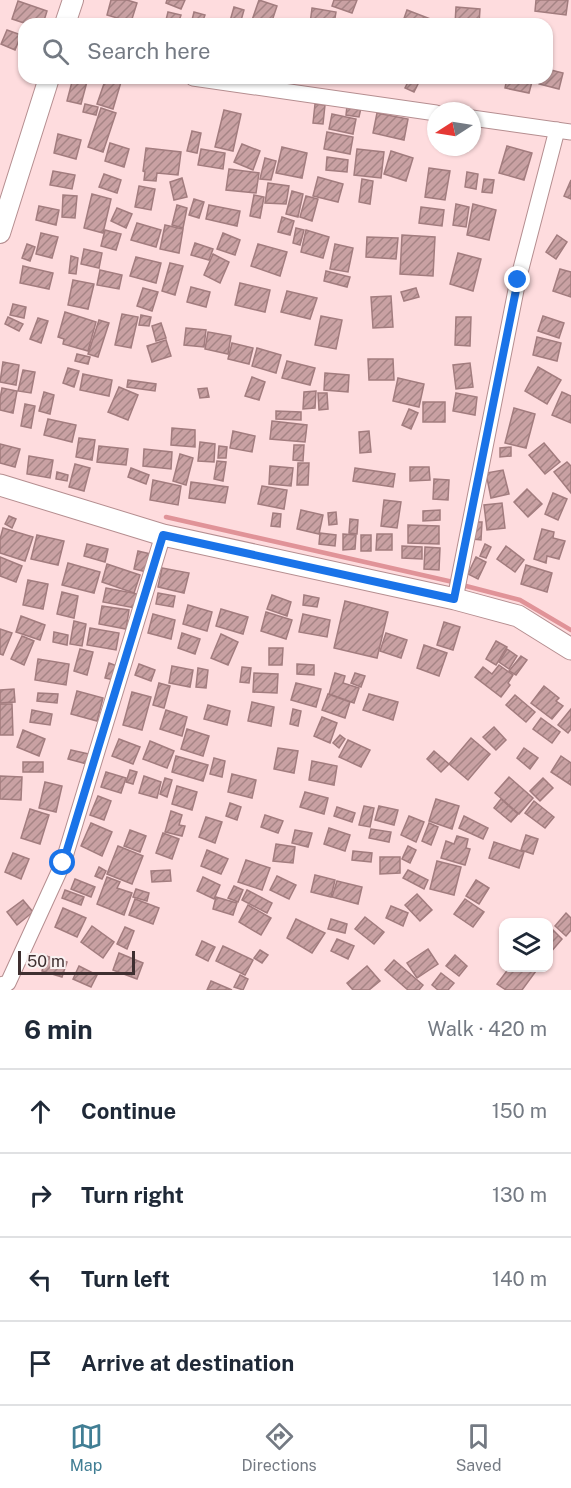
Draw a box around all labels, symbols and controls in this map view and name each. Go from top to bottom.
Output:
search box [18,18,553,84]
icon: search [39,35,72,68]
text: Search here [87,38,211,64]
north arrow [427,102,481,156]
route end [504,266,530,292]
route start [49,849,75,875]
map controls [499,918,553,972]
button: layers [499,918,553,972]
scale bar [18,948,135,976]
text: 50 m [27,952,65,971]
text: 6 min [24,1014,93,1045]
text: Walk · 420 m [427,1017,547,1041]
icon: ahead [24,1095,57,1128]
text: Continue [81,1098,176,1124]
text: 150 m [492,1099,547,1123]
icon: right [24,1179,57,1212]
text: Turn right [81,1182,184,1208]
text: 130 m [492,1183,547,1207]
icon: left [24,1263,57,1296]
text: Turn left [81,1266,170,1292]
text: 140 m [492,1267,547,1291]
icon: arrive [24,1347,57,1380]
text: Arrive at destination [81,1350,294,1376]
tab: Map [70,1420,103,1475]
tab: Directions [242,1420,317,1475]
tab: Saved [456,1420,501,1475]

